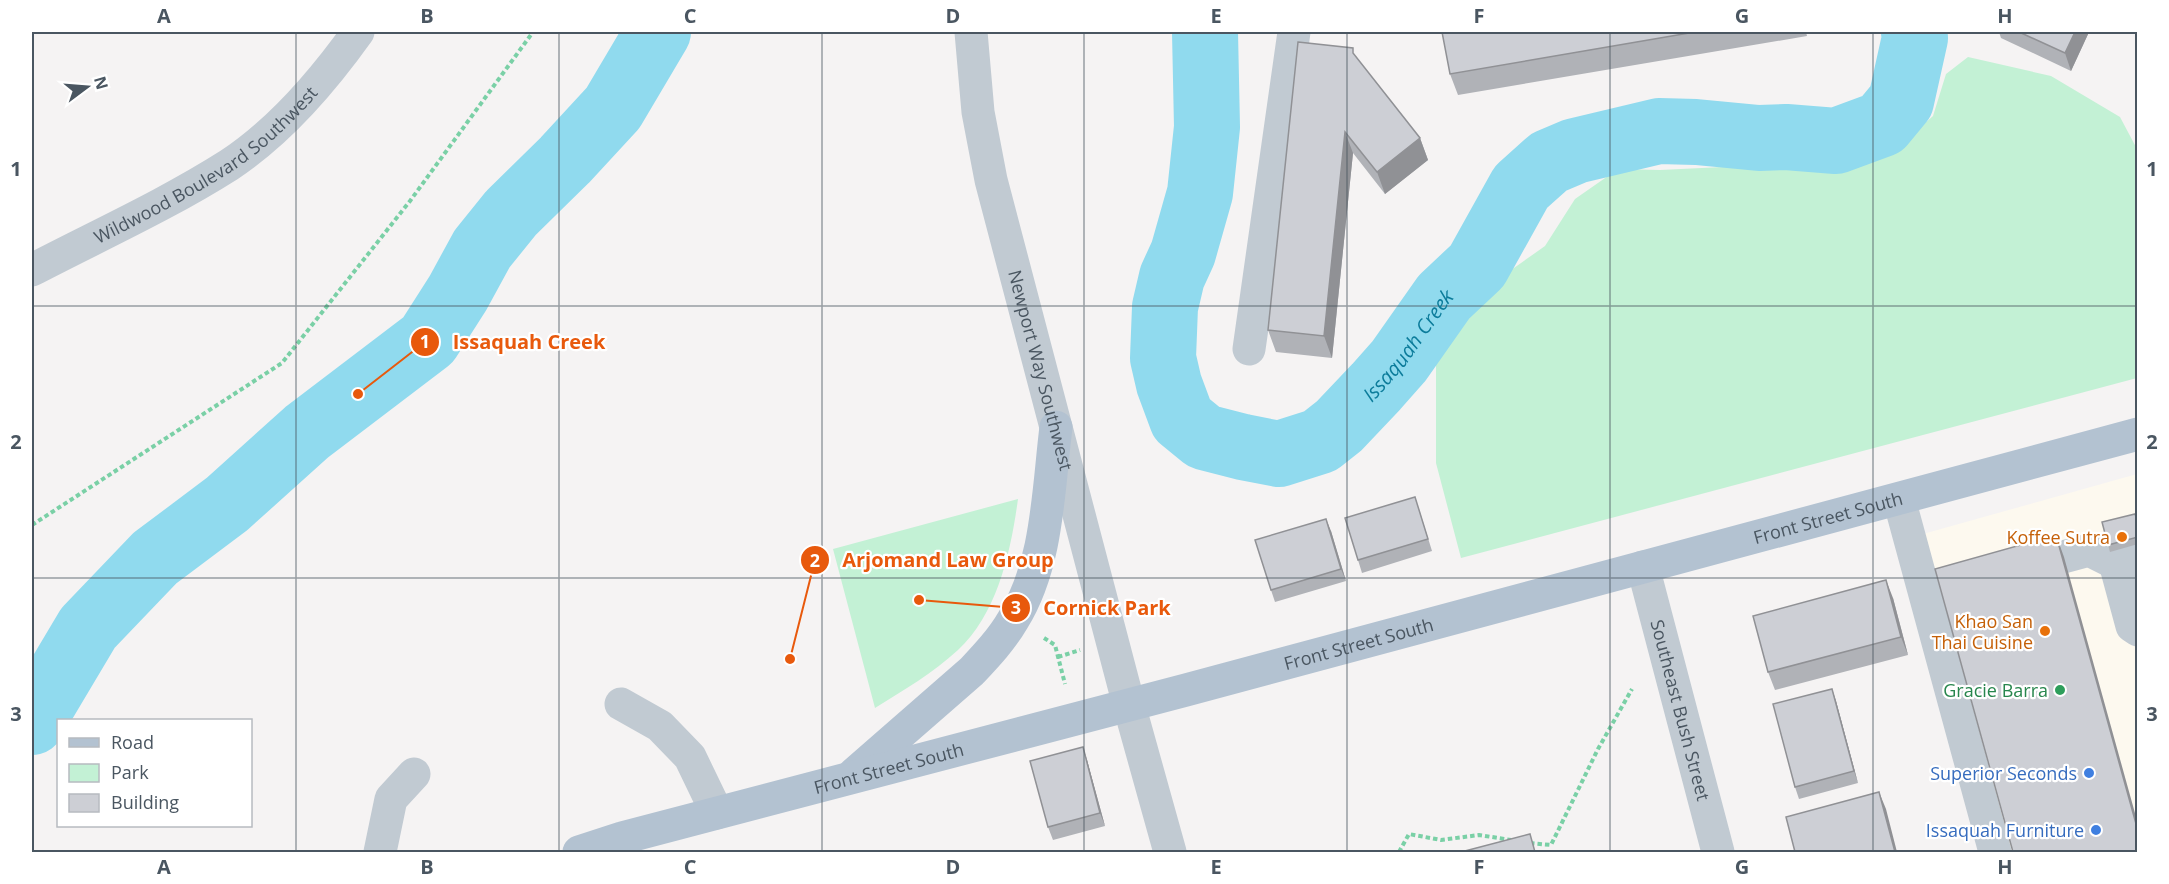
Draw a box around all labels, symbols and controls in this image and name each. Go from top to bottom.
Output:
text: A [157,2,171,29]
text: B [420,2,434,29]
text: C [684,2,697,29]
text: D [946,2,960,29]
text: E [1210,2,1222,29]
text: F [1474,2,1484,29]
text: G [1735,2,1749,29]
text: H [1997,2,2013,29]
north arrow [57,57,117,117]
text: N [89,74,114,92]
street label: Wildwood Boulevard Southwest [90,81,322,249]
text: 1 [10,155,22,182]
text: 1 [2146,155,2158,182]
street label: Newport Way Southwest [1003,267,1079,473]
water label: Issaquah Creek [1356,282,1459,407]
callout: Issaquah Creek [410,323,617,361]
text: Issaquah Creek [453,328,606,355]
text: 1 [420,329,430,353]
text: 2 [10,428,22,455]
text: 2 [2146,428,2158,455]
street label: Front Street South [1750,486,1905,549]
place label: Koffee Sutra [2006,525,2110,549]
marker: Koffee Sutra [2115,530,2129,544]
callout: Arjomand Law Group [800,541,1066,579]
text: Arjomand Law Group [842,546,1054,573]
text: 2 [810,548,820,572]
callout: Cornick Park [1001,589,1183,627]
text: Cornick Park [1043,594,1171,621]
text: 3 [1011,595,1021,619]
place label: Khao San Thai Cuisine [1932,609,2033,654]
street label: Front Street South [1281,612,1436,675]
street label: Southeast Bush Street [1645,617,1716,803]
marker: Khao San Thai Cuisine [2038,624,2052,638]
place label: Gracie Barra [1943,678,2048,702]
marker: Gracie Barra [2053,683,2067,697]
text: 3 [10,700,22,727]
text: 3 [2146,700,2158,727]
legend [57,719,252,827]
text: Road [111,730,154,754]
street label: Front Street South [811,737,966,799]
text: Park [111,760,149,784]
place label: Superior Seconds [1930,761,2077,785]
marker: Superior Seconds [2082,766,2096,780]
text: Building [111,790,179,814]
place label: Issaquah Furniture [1926,818,2084,842]
marker: Issaquah Furniture [2089,823,2103,837]
text: A [157,853,171,880]
text: B [420,853,434,880]
text: C [684,853,697,880]
text: D [946,853,960,880]
text: E [1210,853,1222,880]
text: F [1474,853,1484,880]
text: G [1735,853,1749,880]
text: H [1997,853,2013,880]

